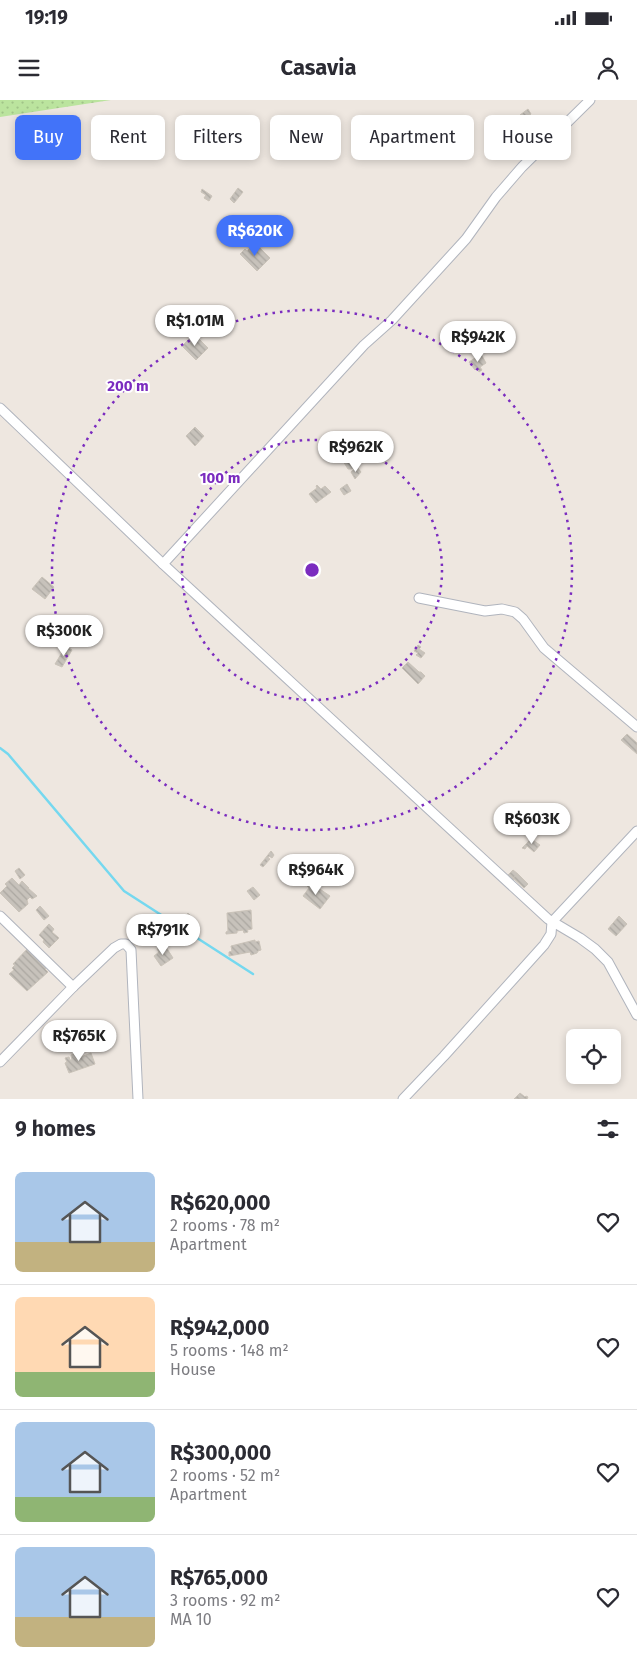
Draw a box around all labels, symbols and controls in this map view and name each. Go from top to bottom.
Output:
text: 19:19 [25,6,68,29]
icon: menu [15,54,43,82]
text: Casavia [281,54,356,81]
icon: person [594,54,622,82]
chip: Buy [15,115,81,160]
chip: Rent [91,115,165,160]
chip: Filters [175,115,260,160]
chip: New [270,115,341,160]
chip: Apartment [351,115,474,160]
chip: House [484,115,571,160]
pin: R$620K [214,214,296,257]
text: R$620K [227,221,283,240]
pin: R$1.01M [149,304,241,347]
text: R$1.01M [166,311,224,330]
pin: R$942K [437,320,519,363]
text: R$942K [451,327,505,346]
text: 200 m [107,377,149,395]
pin: R$962K [315,430,397,473]
text: R$962K [329,437,383,456]
text: 100 m [200,469,240,487]
centre of rings [303,561,321,579]
pin: R$300K [23,614,105,657]
text: R$300K [36,621,92,640]
pin: R$603K [491,802,573,845]
text: R$603K [504,809,560,828]
pin: R$964K [275,854,357,896]
text: R$964K [288,860,344,879]
pin: R$791K [122,914,204,956]
text: R$791K [137,920,189,939]
pin: R$765K [38,1020,120,1062]
text: R$765K [52,1026,106,1045]
map controls [566,1029,621,1084]
button: locate [566,1029,621,1084]
icon: filters [594,1115,622,1143]
text: 9 homes [15,1116,96,1142]
text: R$620,000 [170,1190,271,1216]
icon: home [55,1192,115,1252]
icon: heart [594,1208,622,1236]
text: 2 rooms · 78 m² [170,1216,280,1235]
text: Apartment [170,1235,247,1254]
text: R$942,000 [170,1315,269,1341]
icon: home [55,1317,115,1377]
icon: heart [594,1333,622,1361]
text: 5 rooms · 148 m² [170,1341,289,1360]
text: House [170,1360,216,1379]
text: R$300,000 [170,1440,271,1466]
icon: home [55,1442,115,1502]
icon: heart [594,1458,622,1486]
text: 2 rooms · 52 m² [170,1466,280,1485]
text: Apartment [170,1485,247,1504]
text: R$765,000 [170,1565,268,1591]
icon: home [55,1567,115,1627]
icon: heart [594,1583,622,1611]
text: 3 rooms · 92 m² [170,1591,280,1610]
text: MA 10 [170,1610,212,1629]

